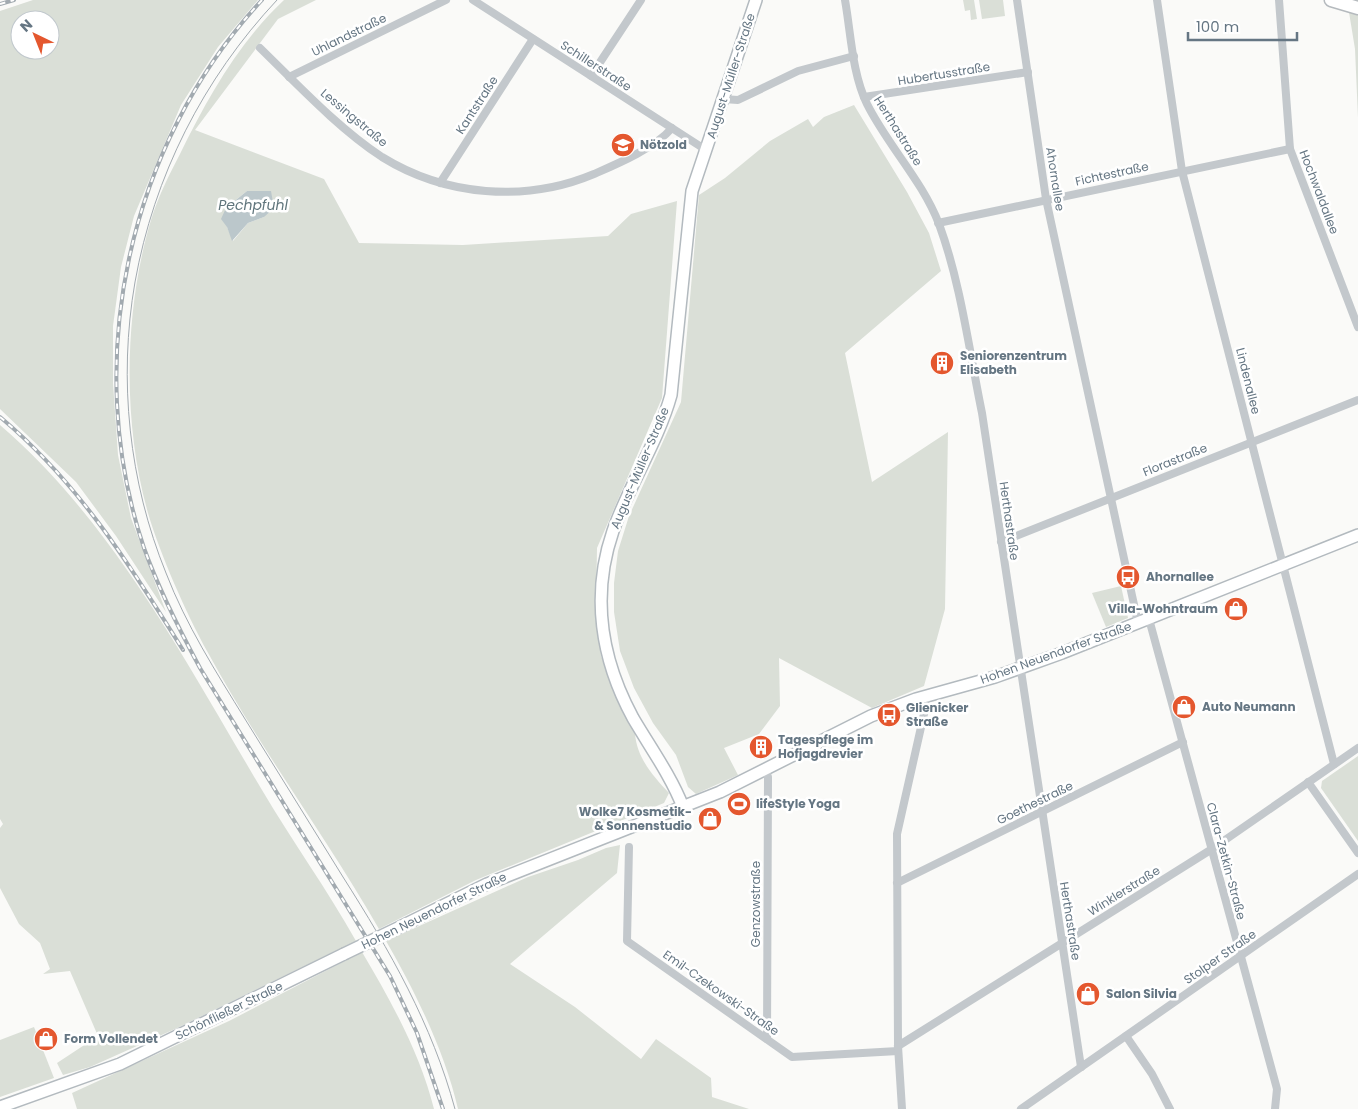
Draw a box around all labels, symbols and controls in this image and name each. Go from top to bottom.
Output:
street label: Uhlandstraße [308,9,389,60]
north arrow [10,10,60,60]
scale bar [1188,10,1297,42]
street label: August-Müller-Straße [702,11,759,141]
text: N [15,15,37,36]
text: 100 m [1196,16,1239,37]
street label: Schillerstraße [557,36,635,95]
street label: Hubertusstraße [897,58,991,89]
street label: Kantstraße [451,72,502,137]
street label: Lessingstraße [317,85,391,151]
street label: Herthastraße [870,93,927,169]
school or university icon: Nötzold [610,132,636,158]
place label: Nötzold [640,136,687,153]
street label: Ahornallee [1042,146,1069,212]
street label: Hochwaldallee [1296,147,1343,236]
street label: Fichtestraße [1074,157,1150,190]
water label: Pechpfuhl [218,195,288,215]
street label: Lindenallee [1232,346,1265,416]
place label: Seniorenzentrum Elisabeth [960,347,1067,378]
building icon: Seniorenzentrum Elisabeth [929,350,955,376]
street label: August-Müller-Straße [606,404,673,531]
street label: Florastraße [1140,439,1210,480]
street label: Herthastraße [996,481,1023,561]
bus stop icon: Ahornallee [1115,564,1141,590]
place label: Ahornallee [1146,568,1214,585]
shop icon: Villa-Wohntraum [1223,596,1249,622]
place label: Villa-Wohntraum [1108,600,1218,617]
street label: Hohen Neuendorfer Straße [978,617,1134,688]
shop icon: Auto Neumann [1171,694,1197,720]
place label: Auto Neumann [1202,698,1296,715]
place label: Glienicker Straße [906,699,968,730]
bus stop icon: Glienicker Straße [876,702,902,728]
place label: Tagespflege im Hofjagdrevier [778,731,874,762]
building icon: Tagespflege im Hofjagdrevier [748,734,774,760]
street label: Goethestraße [994,777,1076,828]
sports icon: lifeStyle Yoga [726,791,752,817]
place label: lifeStyle Yoga [756,795,840,812]
street label: Clara-Zetkin-Straße [1203,800,1250,921]
place label: Wolke7 Kosmetik- & Sonnenstudio [579,803,692,834]
shop icon: Wolke7 Kosmetik- & Sonnenstudio [697,806,723,832]
street label: Genzowstraße [747,861,764,947]
street label: Winklerstraße [1084,862,1163,920]
street label: Hohen Neuendorfer Straße [358,868,509,953]
street label: Herthastraße [1056,880,1085,961]
street label: Stolper Straße [1180,925,1259,988]
street label: Emil-Czekowski-Straße [660,946,783,1039]
street label: Schönfließer Straße [172,977,285,1044]
shop icon: Salon Silvia [1075,981,1101,1007]
place label: Salon Silvia [1106,985,1177,1002]
shop icon: Form Vollendet [33,1026,59,1052]
place label: Form Vollendet [64,1030,158,1047]

